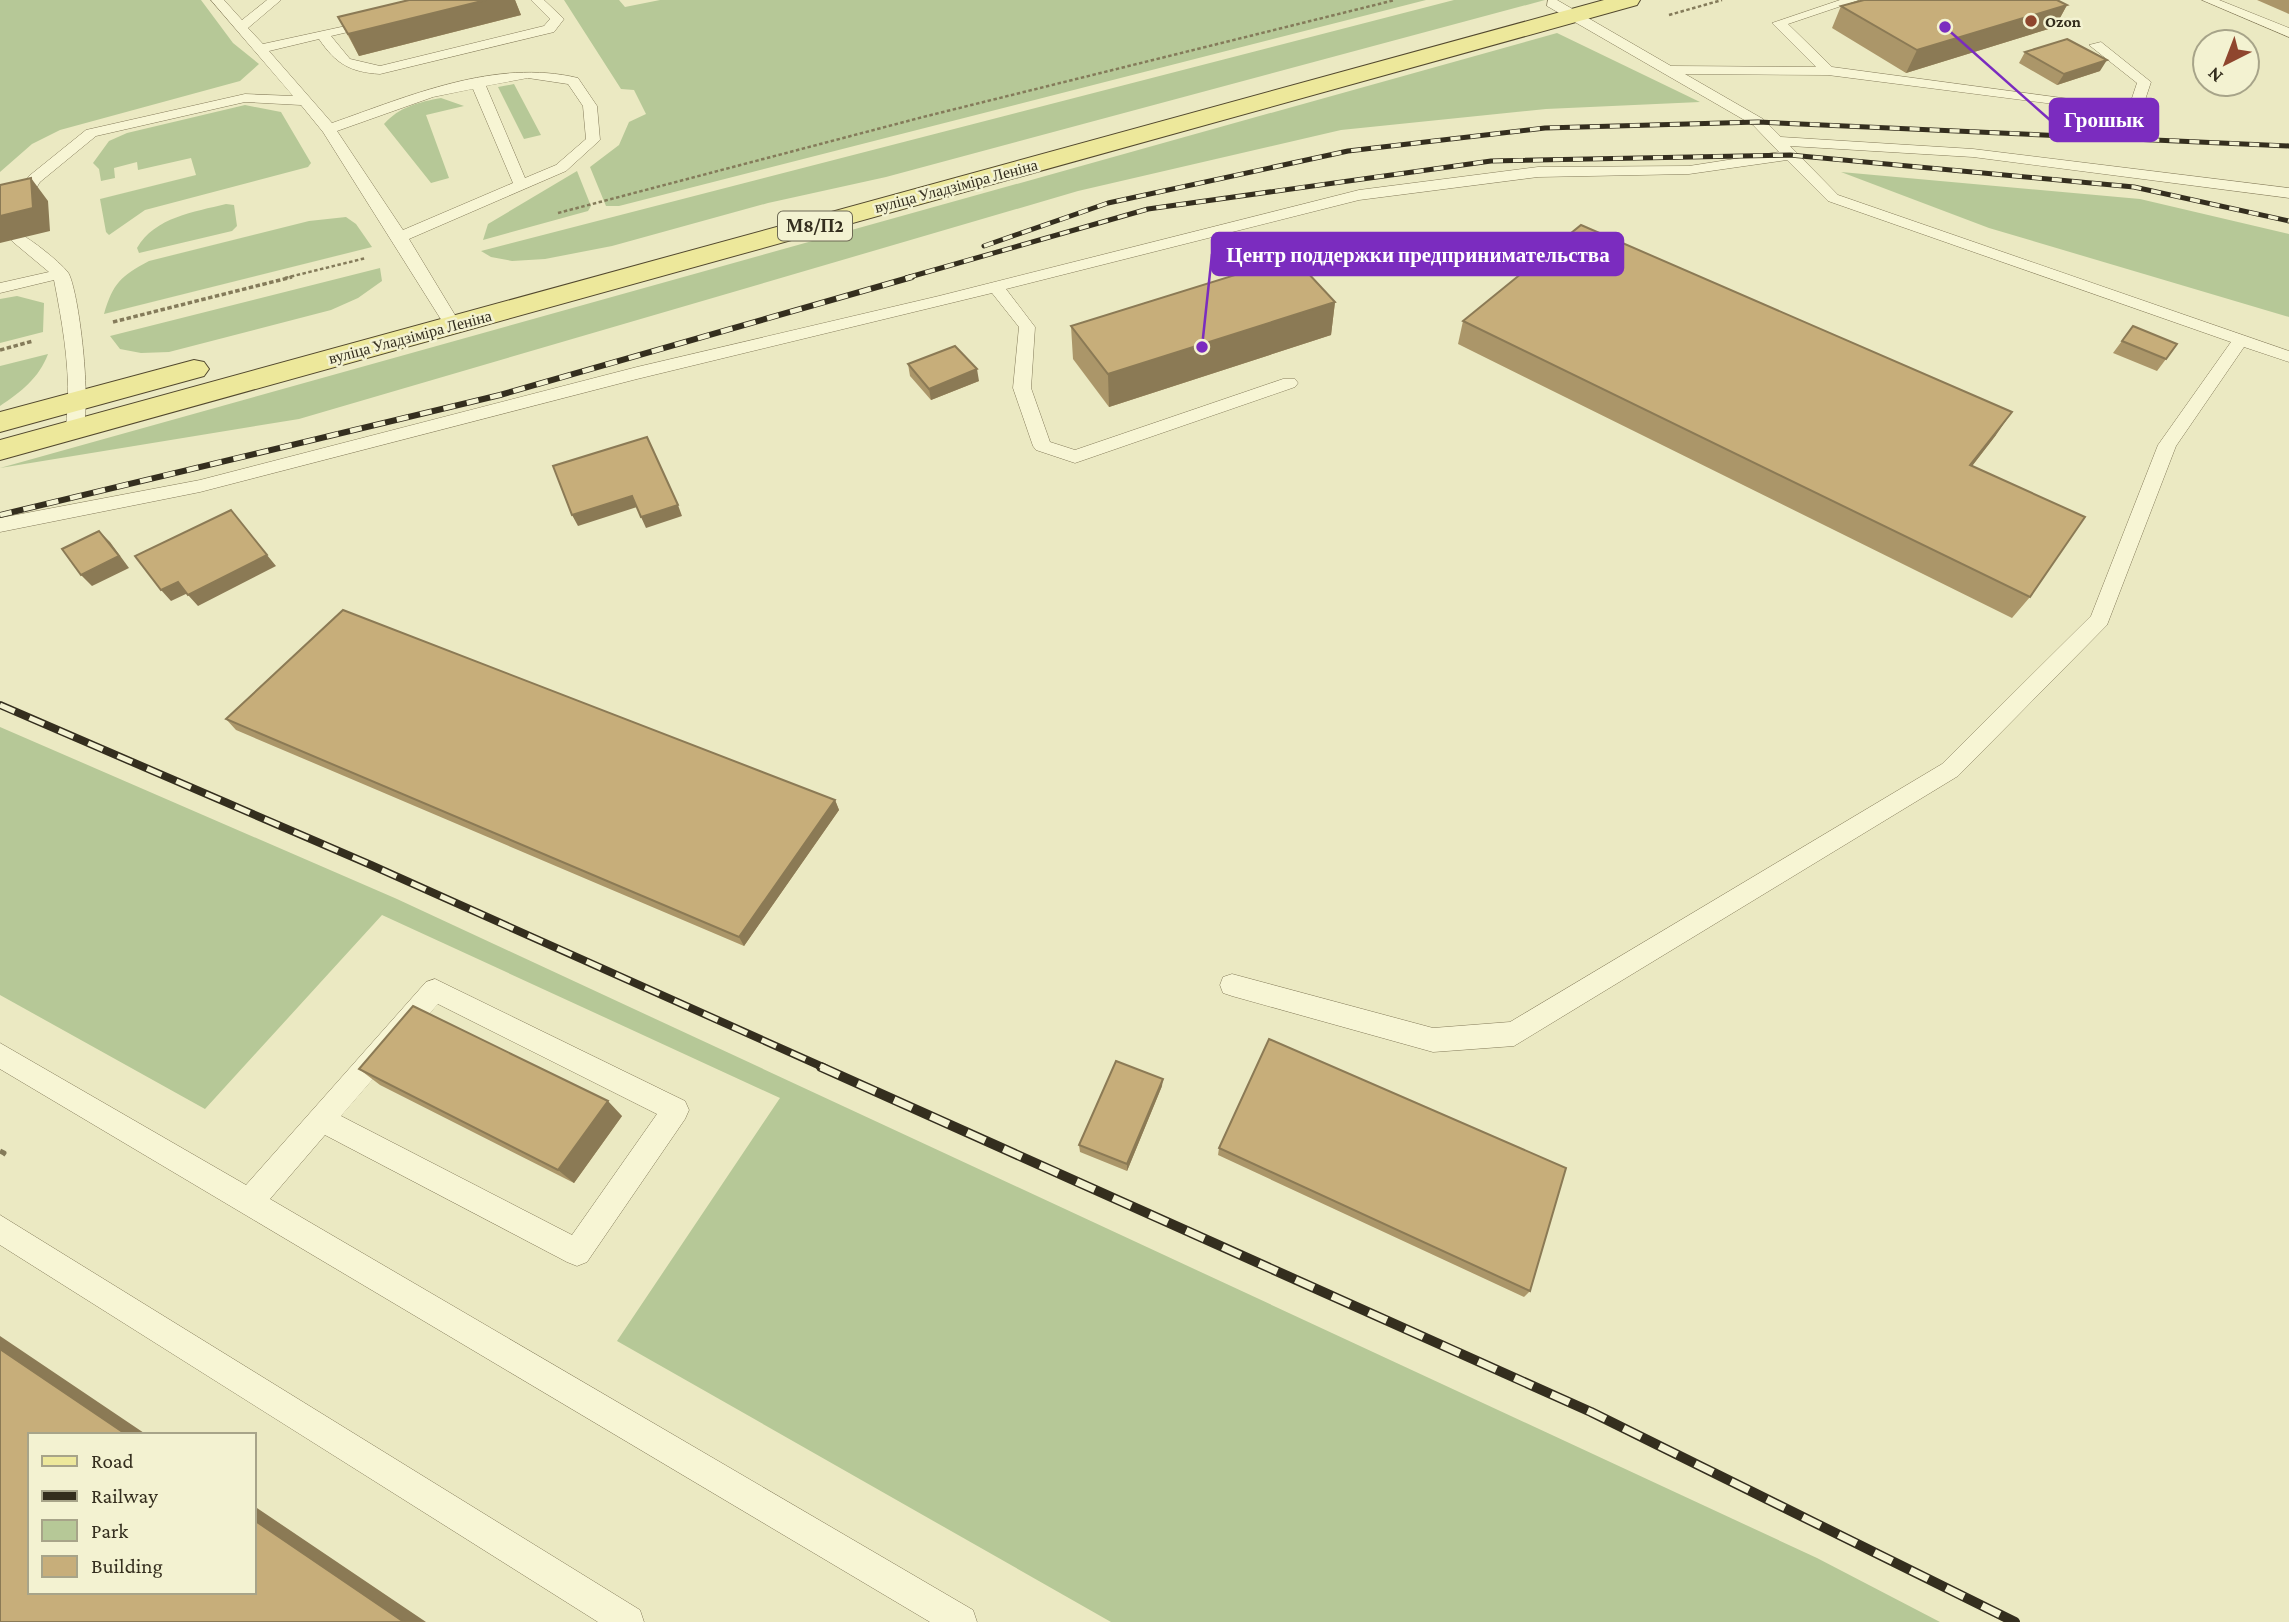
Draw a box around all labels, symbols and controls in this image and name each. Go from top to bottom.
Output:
marker: Ozon [2023,13,2039,29]
place label: Ozon [2045,13,2081,30]
north arrow [2191,28,2261,98]
text: N [2203,63,2227,87]
callout: Грошык [2050,99,2158,141]
text: Грошык [2064,108,2145,132]
street label: вуліца Уладзіміра Леніна [873,156,1040,217]
road number: М8/П2 [778,211,852,240]
callout: Центр поддержки предпринимательства [1212,233,1623,275]
text: Центр поддержки предпринимательства [1226,243,1610,267]
street label: вуліца Уладзіміра Леніна [327,307,494,368]
legend [28,1433,256,1594]
text: Road [91,1449,134,1473]
text: Railway [91,1484,158,1508]
text: Park [91,1519,128,1543]
text: Building [91,1554,163,1578]

